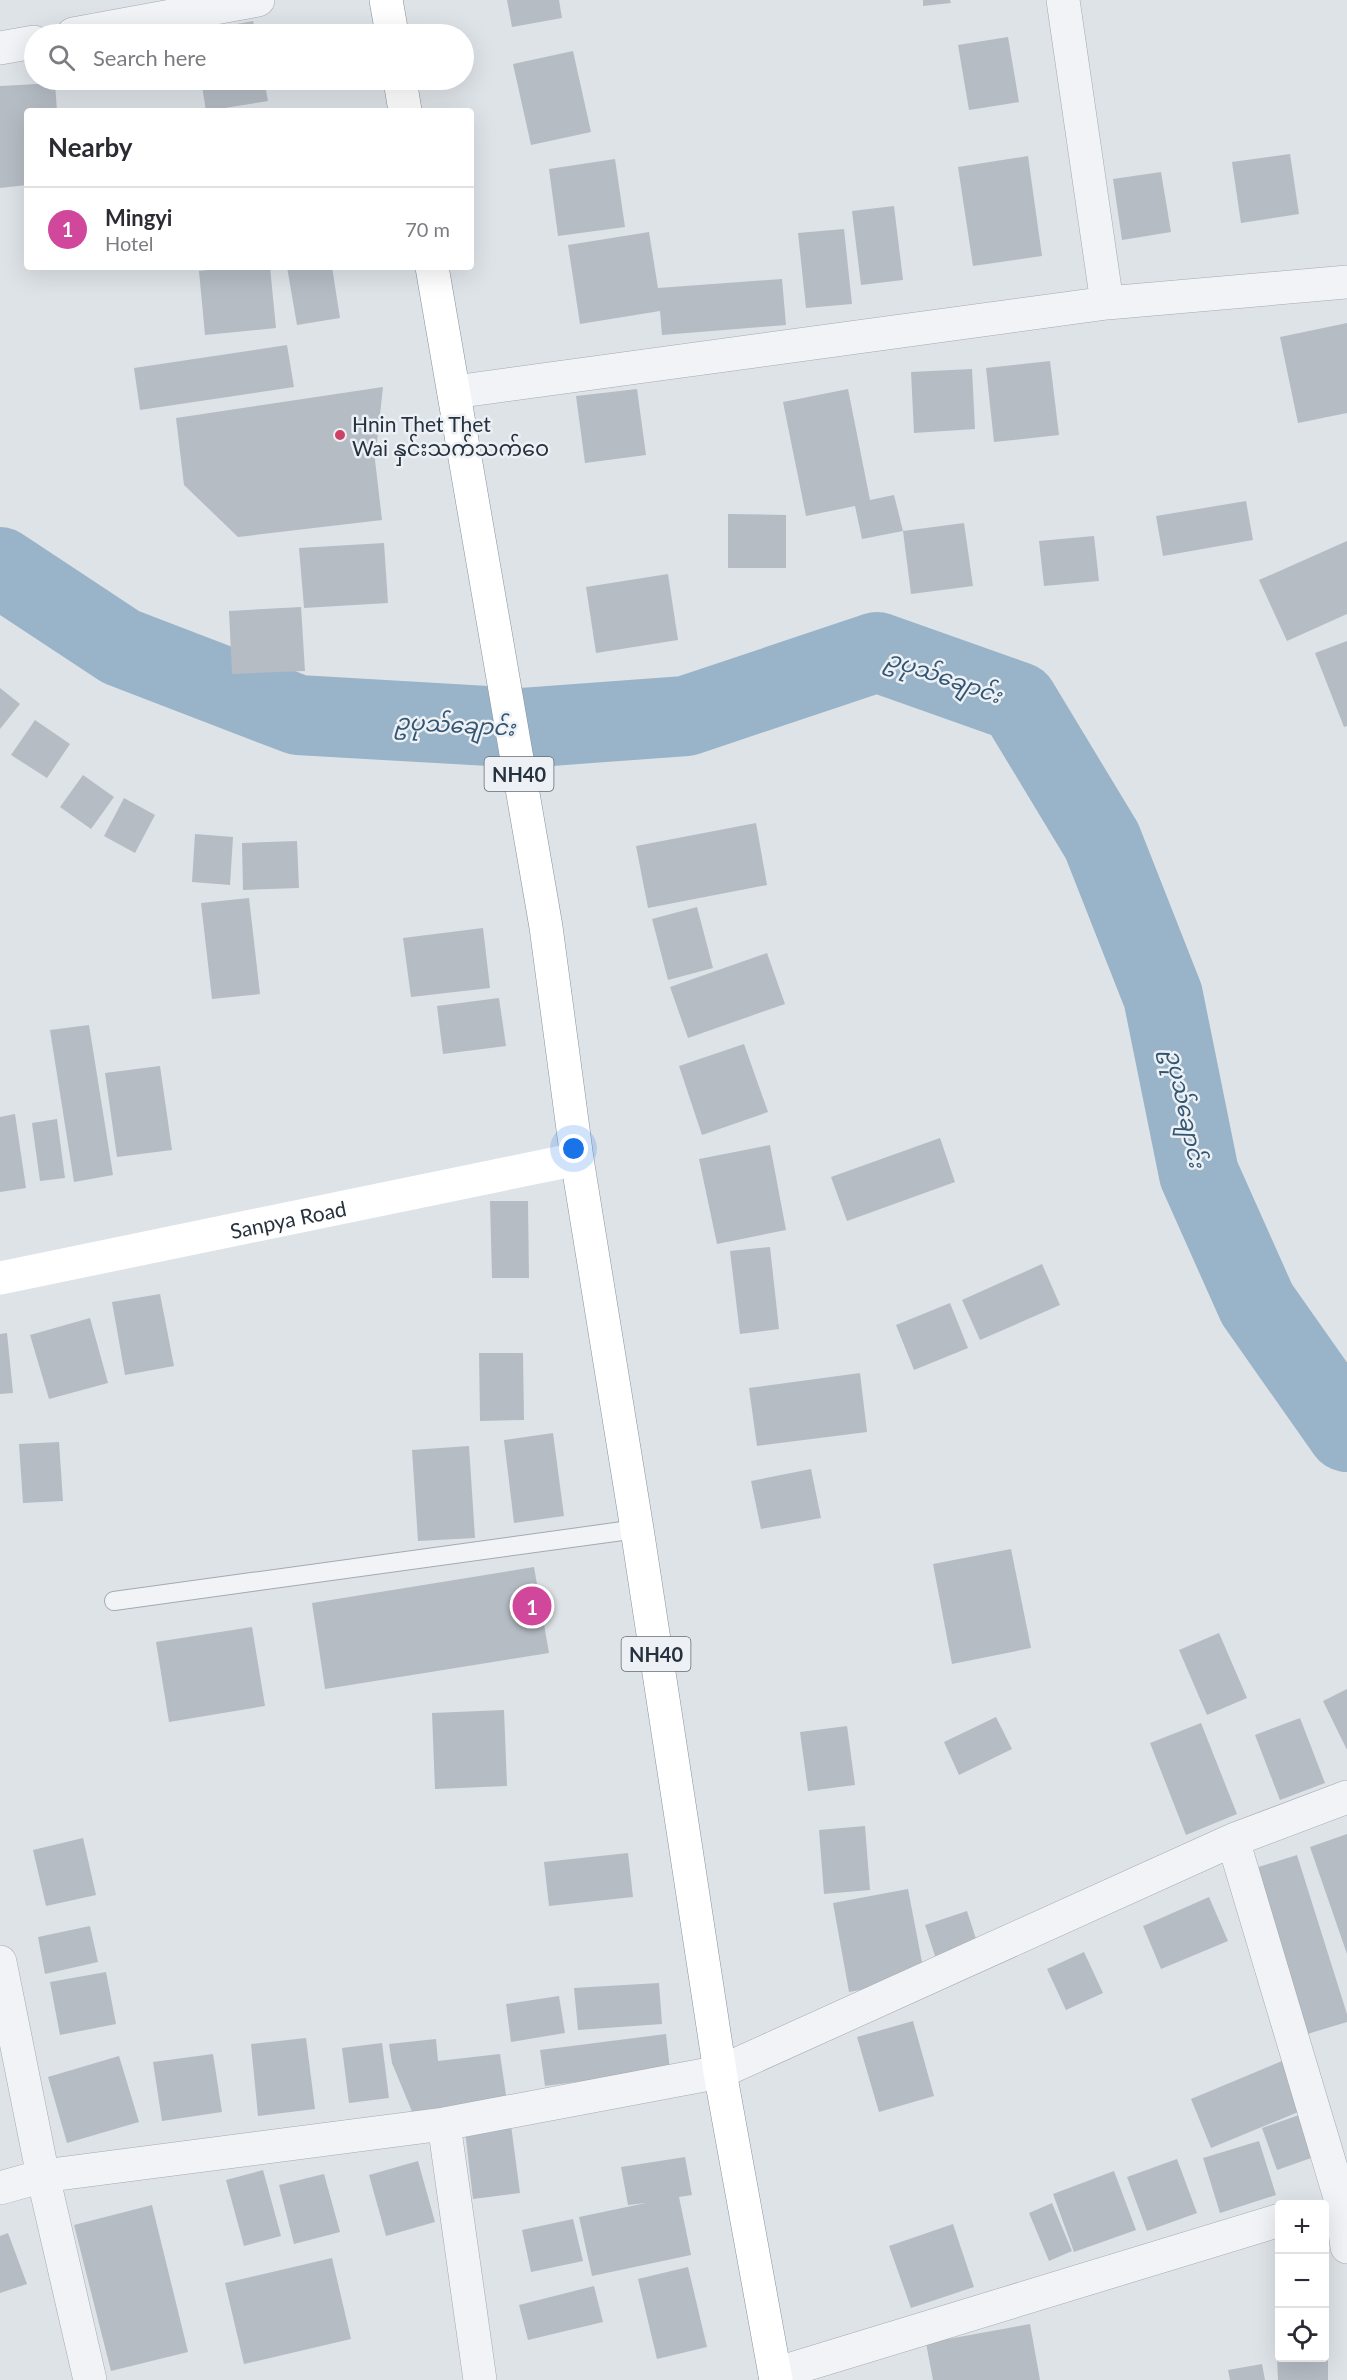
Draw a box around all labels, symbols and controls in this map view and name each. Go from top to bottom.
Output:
search box [24,24,474,90]
icon: search [45,41,78,74]
text: Search here [93,44,206,71]
text: Nearby [48,131,133,163]
text: Mingyi [105,204,172,231]
text: 1 [62,217,73,241]
text: 70 m [405,217,450,241]
text: Hotel [105,231,154,255]
place label: Hnin Thet Thet Wai နှင်းသက်သက်ဝေ [352,411,549,466]
marker: Hnin Thet Thet Wai နှင်းသက်သက်ဝေ [333,428,347,442]
water label: ဥပုသ်ချောင်း [881,643,1007,714]
water label: ဥပုသ်ချောင်း [394,706,517,747]
road number: NH40 [484,757,554,791]
water label: ဥပုသ်ချောင်း [1154,1046,1213,1172]
your location [559,1134,588,1163]
street label: Sanpya Road [228,1194,348,1243]
pin: 1 [512,1584,552,1628]
road number: NH40 [622,1637,690,1671]
map controls [1275,2200,1329,2362]
button: + [1275,2200,1329,2254]
button: − [1275,2254,1329,2308]
button: locate [1275,2308,1329,2362]

